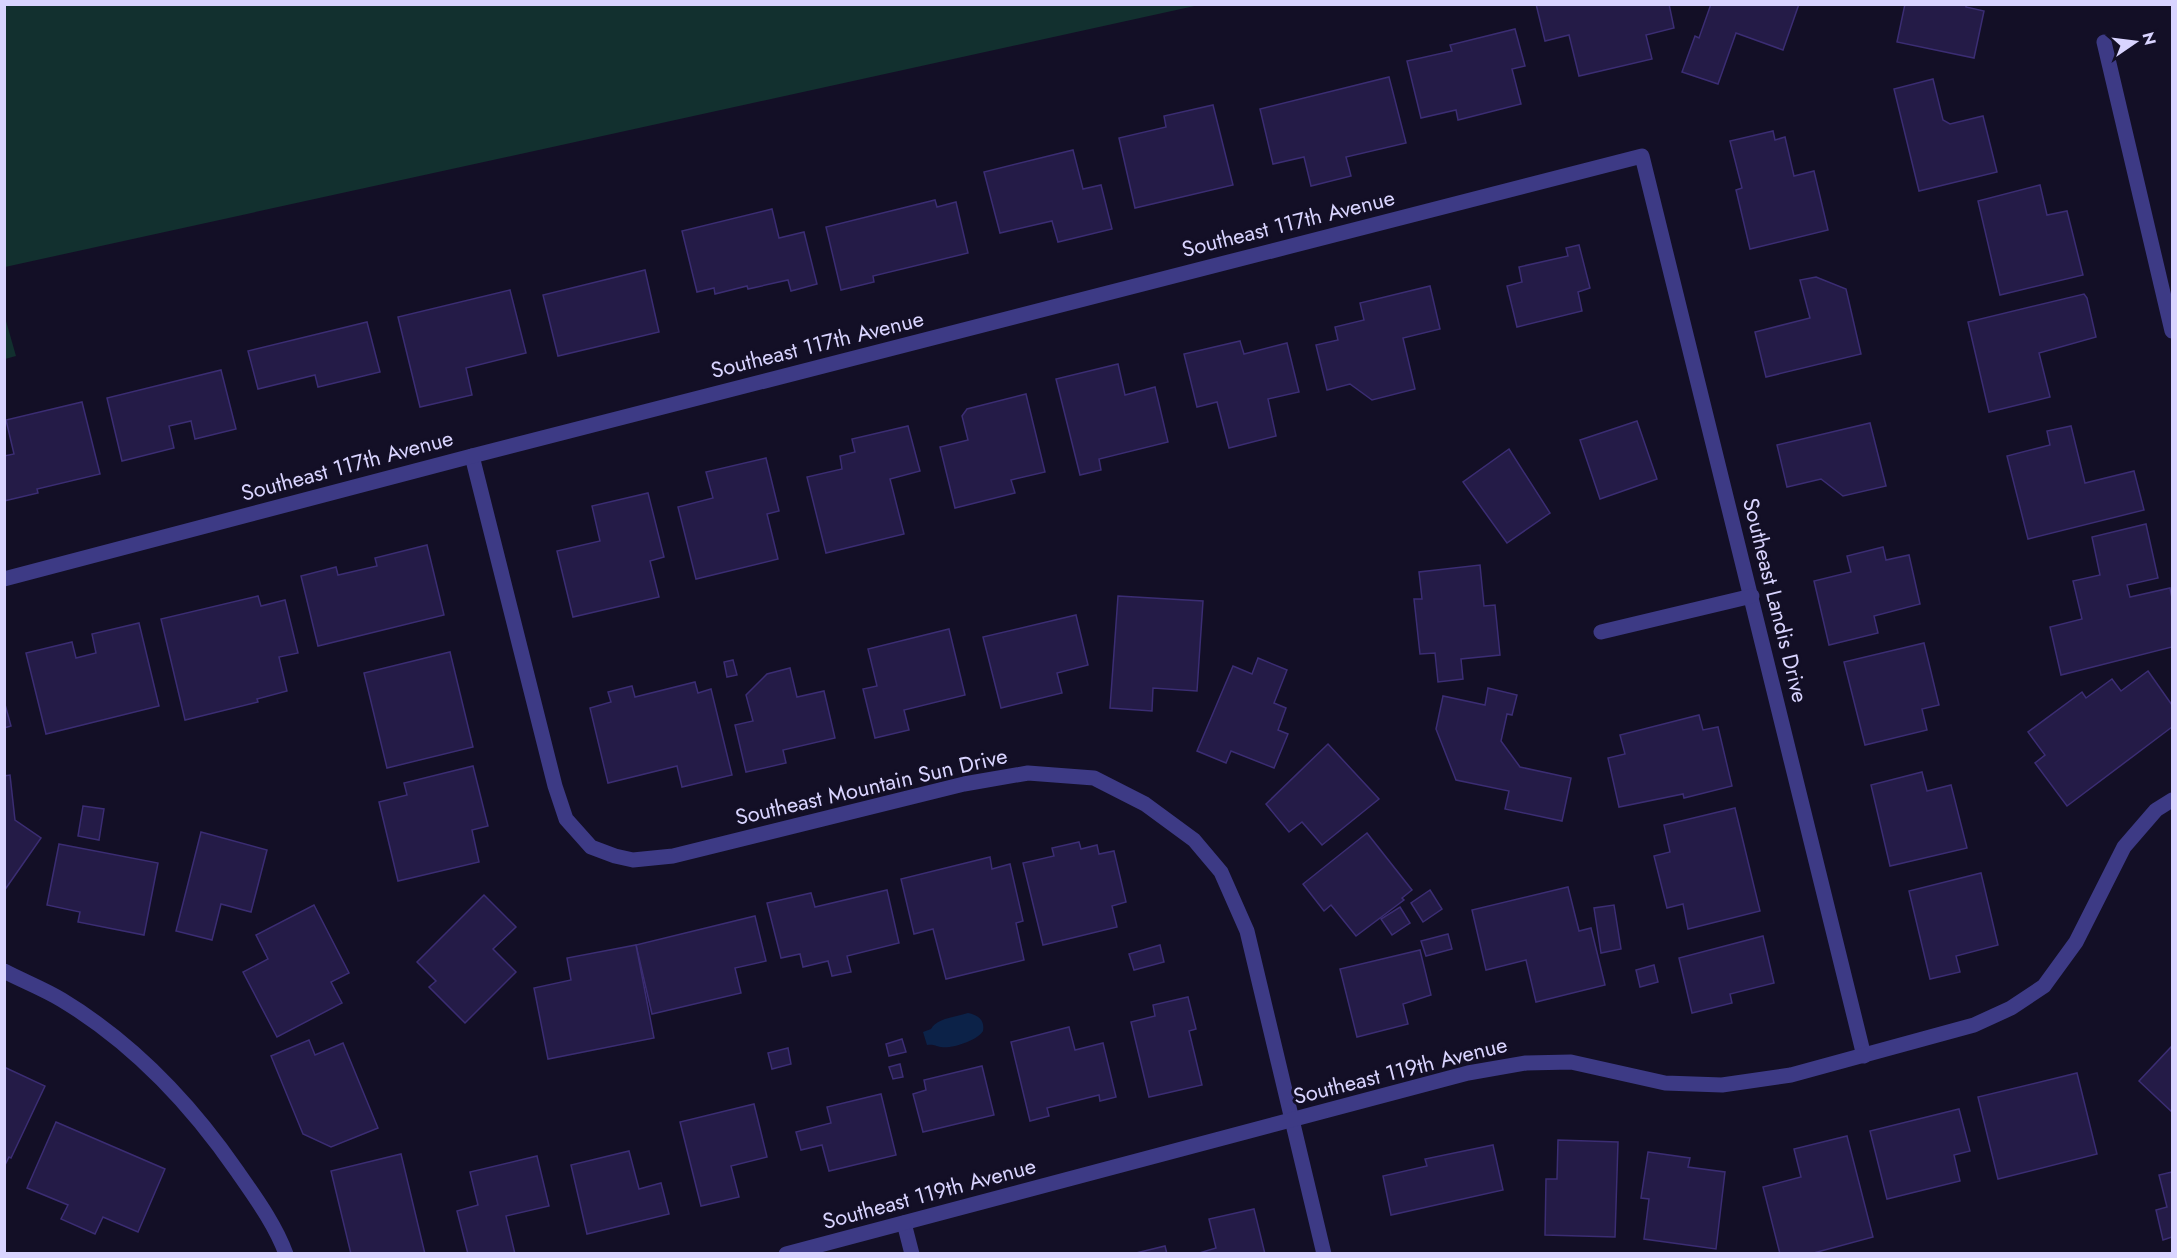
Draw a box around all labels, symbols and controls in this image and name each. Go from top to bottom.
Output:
north arrow [2105,12,2165,72]
text: N [2136,30,2162,47]
street label: Southeast 117th Avenue [1178,181,1398,265]
street label: Southeast 117th Avenue [707,302,927,386]
street label: Southeast 117th Avenue [237,421,457,509]
street label: Southeast Landis Drive [1735,494,1817,706]
street label: Southeast Mountain Sun Drive [732,739,1010,833]
street label: Southeast 119th Avenue [1290,1028,1510,1112]
street label: Southeast 119th Avenue [819,1149,1039,1237]

